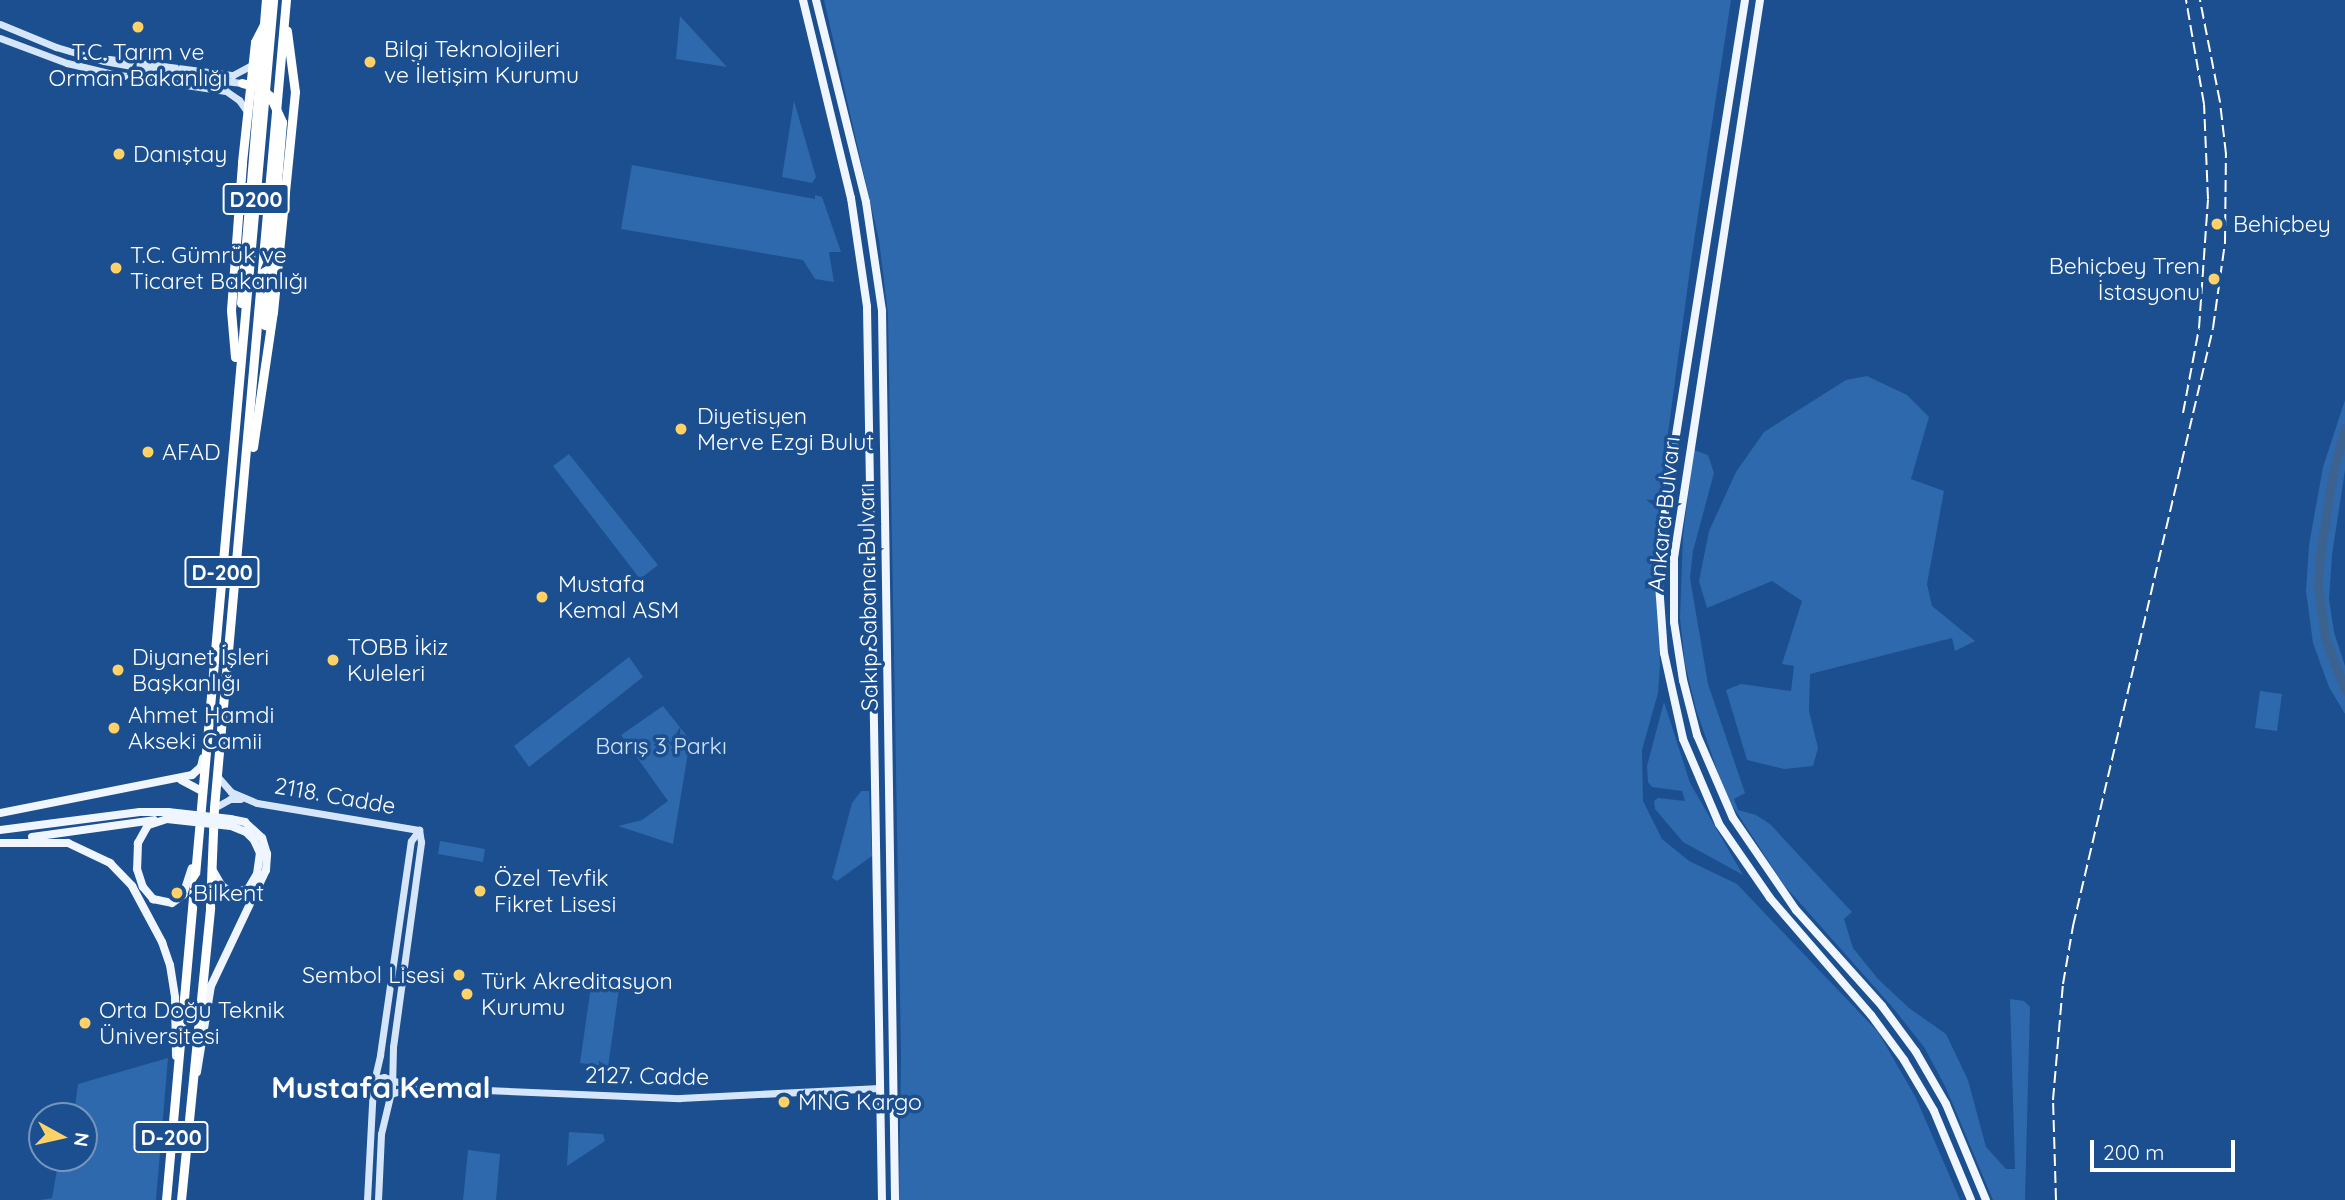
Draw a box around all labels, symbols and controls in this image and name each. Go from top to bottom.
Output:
marker: T.C. Tarım ve Orman Bakanlığı [130,19,146,35]
place label: Bilgi Teknolojileri ve İletişim Kurumu [384,35,579,89]
place label: T.C. Tarım ve Orman Bakanlığı [49,38,227,92]
marker: Bilgi Teknolojileri ve İletişim Kurumu [362,54,378,70]
place label: Danıştay [133,140,227,168]
marker: Danıştay [111,146,127,162]
road number: D200 [221,182,291,216]
place label: Behiçbey [2233,210,2331,238]
marker: Behiçbey [2207,214,2227,234]
place label: T.C. Gümrük ve Ticaret Bakanlığı [130,241,308,295]
place label: Behiçbey Tren İstasyonu [2049,252,2200,306]
marker: T.C. Gümrük ve Ticaret Bakanlığı [108,260,124,276]
marker: Behiçbey Tren İstasyonu [2206,271,2222,287]
place label: Diyetisyen Merve Ezgi Bulut [697,402,874,456]
marker: Diyetisyen Merve Ezgi Bulut [671,419,691,439]
street label: Ankara Bulvarı [1642,435,1686,593]
place label: AFAD [162,438,221,466]
marker: AFAD [140,444,156,460]
street label: Sakıp Sabancı Bulvarı [852,483,884,711]
road number: D-200 [184,554,260,590]
place label: Mustafa Kemal ASM [558,570,679,624]
marker: Mustafa Kemal ASM [532,587,552,607]
place label: TOBB İkiz Kuleleri [347,633,448,687]
place label: Diyanet İşleri Başkanlığı [132,643,269,697]
marker: TOBB İkiz Kuleleri [325,652,341,668]
marker: Diyanet İşleri Başkanlığı [110,662,126,678]
place label: Ahmet Hamdi Akseki Camii [128,701,274,755]
marker: Ahmet Hamdi Akseki Camii [106,720,122,736]
park label: Barış 3 Parkı [595,732,727,760]
street label: 2118. Cadde [272,772,398,820]
place label: Özel Tevfik Fikret Lisesi [494,864,616,918]
place label: Bilkent [193,879,264,907]
marker: Bilkent [167,883,187,903]
marker: Özel Tevfik Fikret Lisesi [472,883,488,899]
place label: Sembol Lisesi [302,961,445,989]
marker: Sembol Lisesi [451,967,467,983]
place label: Türk Akreditasyon Kurumu [481,967,673,1021]
marker: Türk Akreditasyon Kurumu [459,986,475,1002]
place label: Orta Doğu Teknik Üniversitesi [99,996,285,1050]
marker: Orta Doğu Teknik Üniversitesi [77,1015,93,1031]
street label: 2127. Cadde [585,1061,709,1091]
district label: Mustafa Kemal [271,1069,491,1105]
place label: MNG Kargo [798,1088,922,1116]
marker: MNG Kargo [776,1094,792,1110]
north arrow [28,1102,98,1172]
road number: D-200 [132,1120,210,1154]
scale bar [2093,1126,2238,1170]
text: N [69,1131,95,1148]
text: 200 m [2103,1139,2165,1165]

